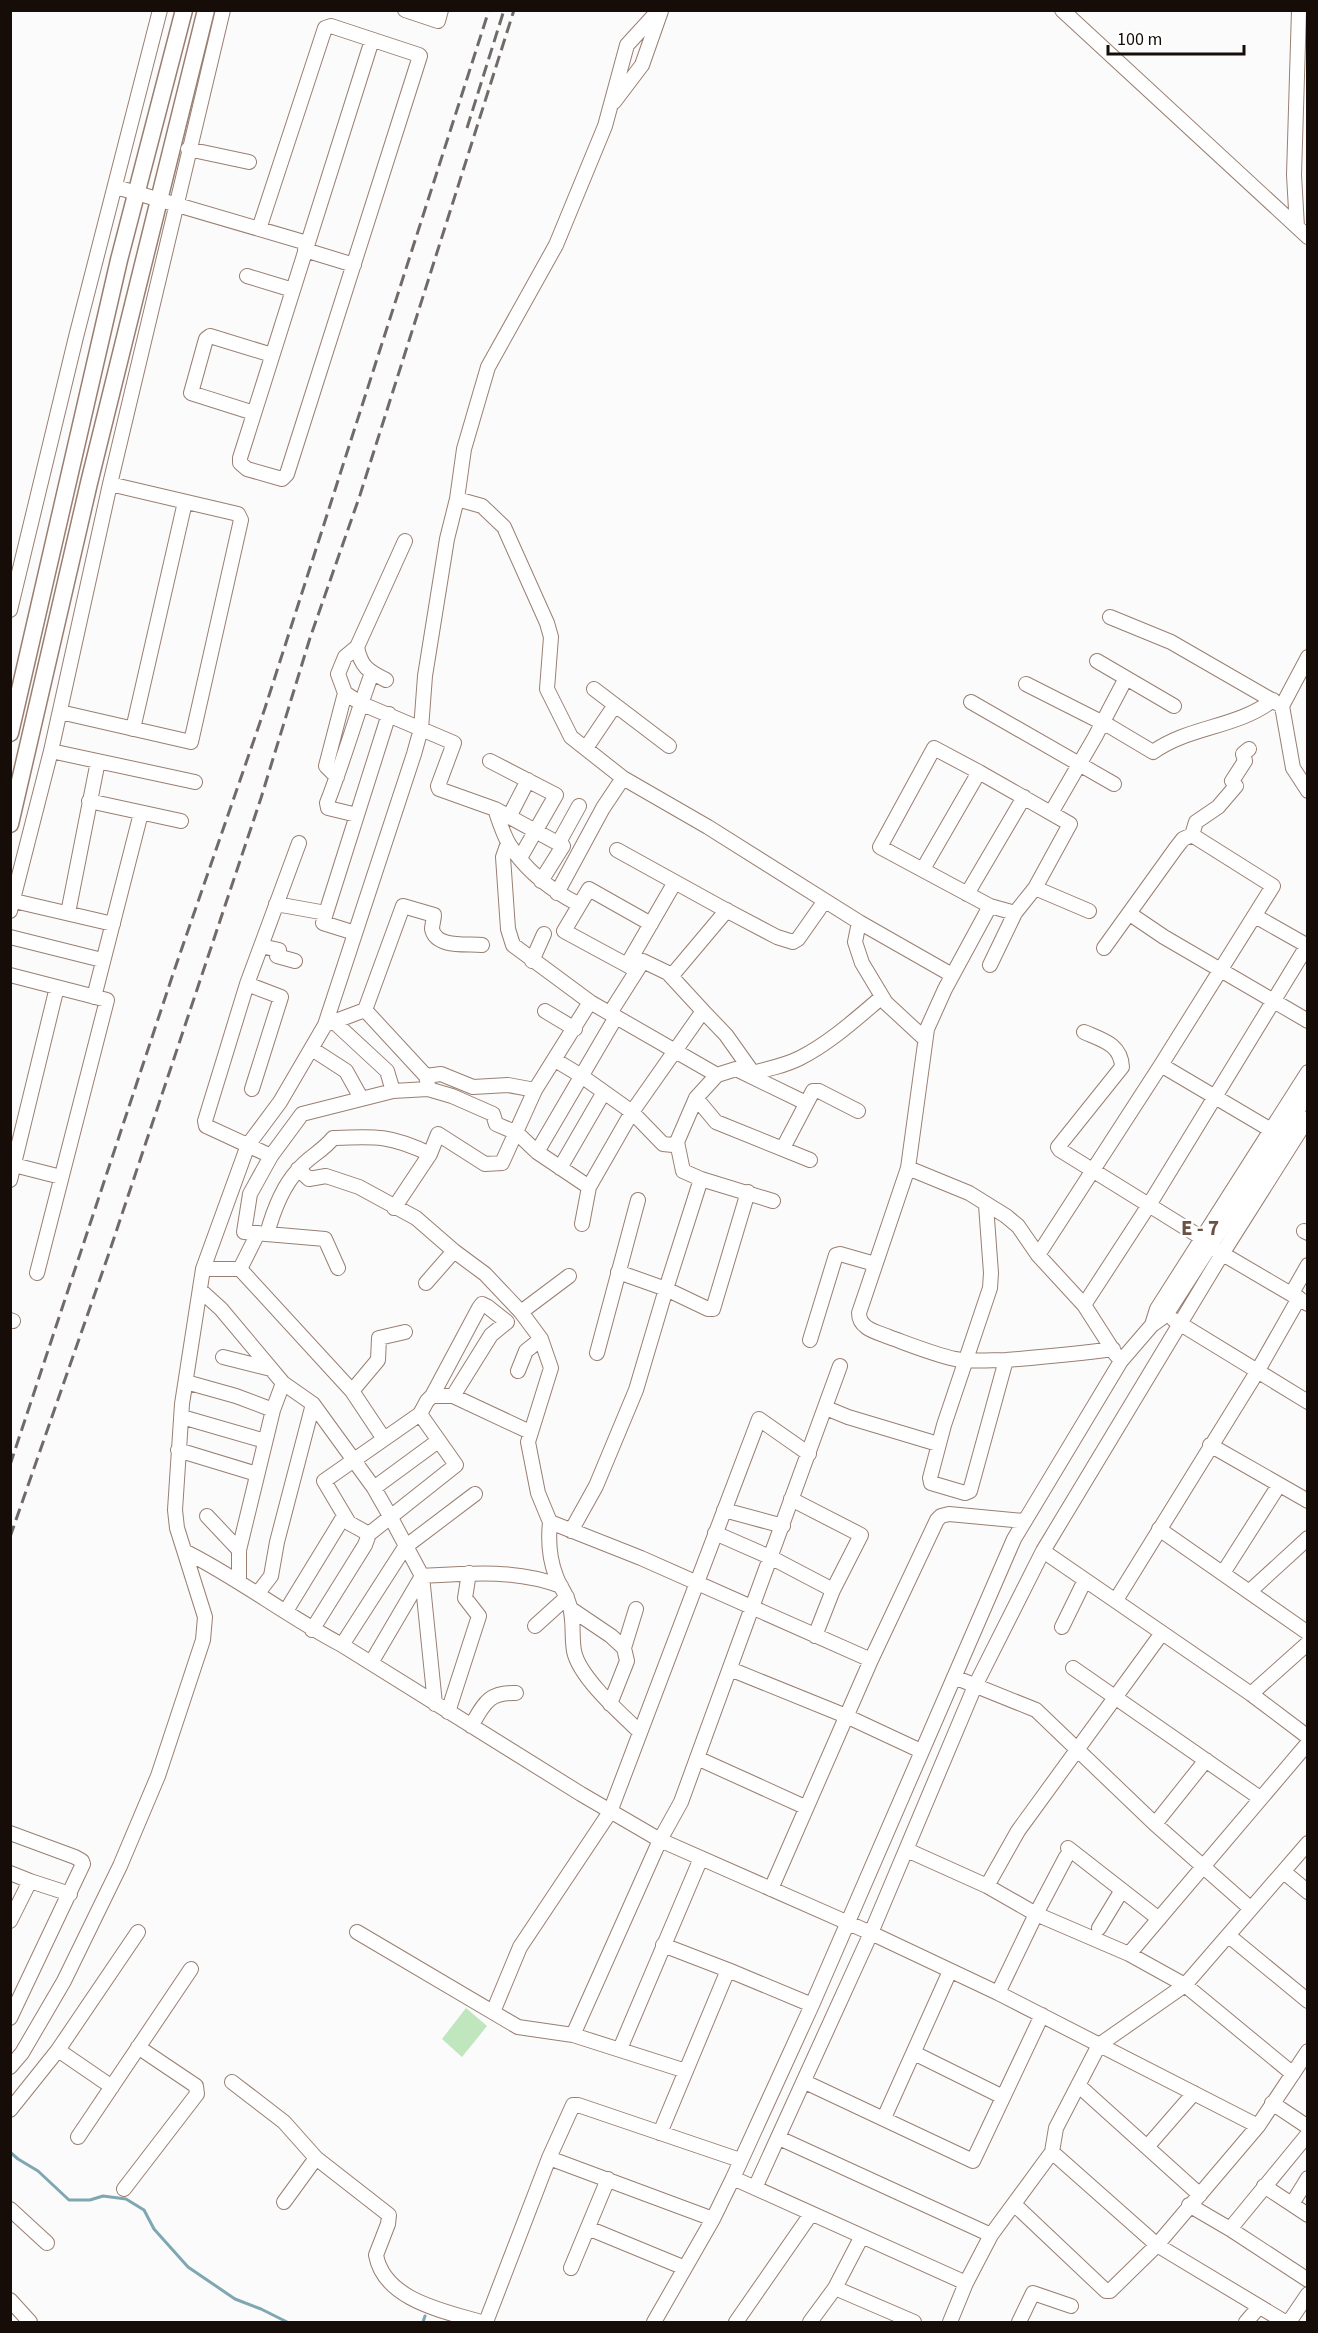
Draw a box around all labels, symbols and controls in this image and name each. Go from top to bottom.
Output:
scale bar [1108,18,1244,56]
text: 100 m [1117,27,1162,52]
district label: E - 7 [1181,1213,1219,1243]

